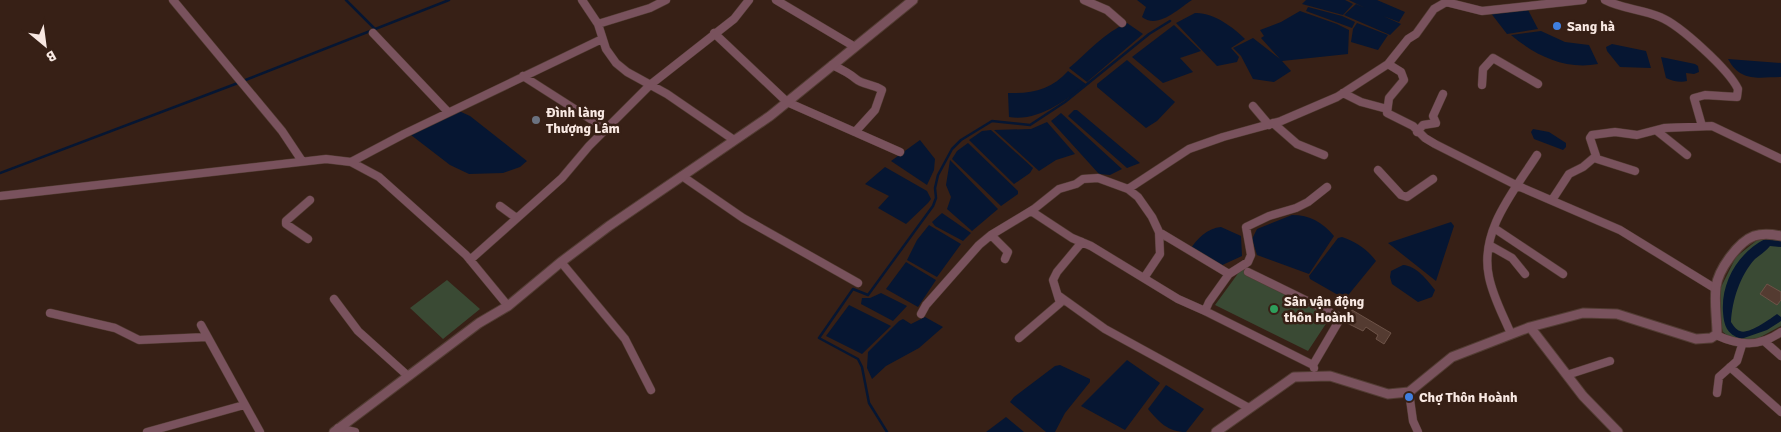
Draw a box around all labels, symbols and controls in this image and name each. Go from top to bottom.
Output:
place label: Sang hà [1567,18,1615,35]
north arrow [20,20,70,70]
marker: Sang hà [1551,20,1563,32]
text: B [43,46,59,66]
place label: Đình làng Thượng Lâm [546,104,620,137]
marker: Đình làng Thượng Lâm [530,114,542,126]
place label: Sân vận động thôn Hoành [1283,293,1365,326]
marker: Sân vận động thôn Hoành [1268,303,1280,315]
place label: Chợ Thôn Hoành [1419,389,1518,406]
marker: Chợ Thôn Hoành [1403,391,1415,403]

